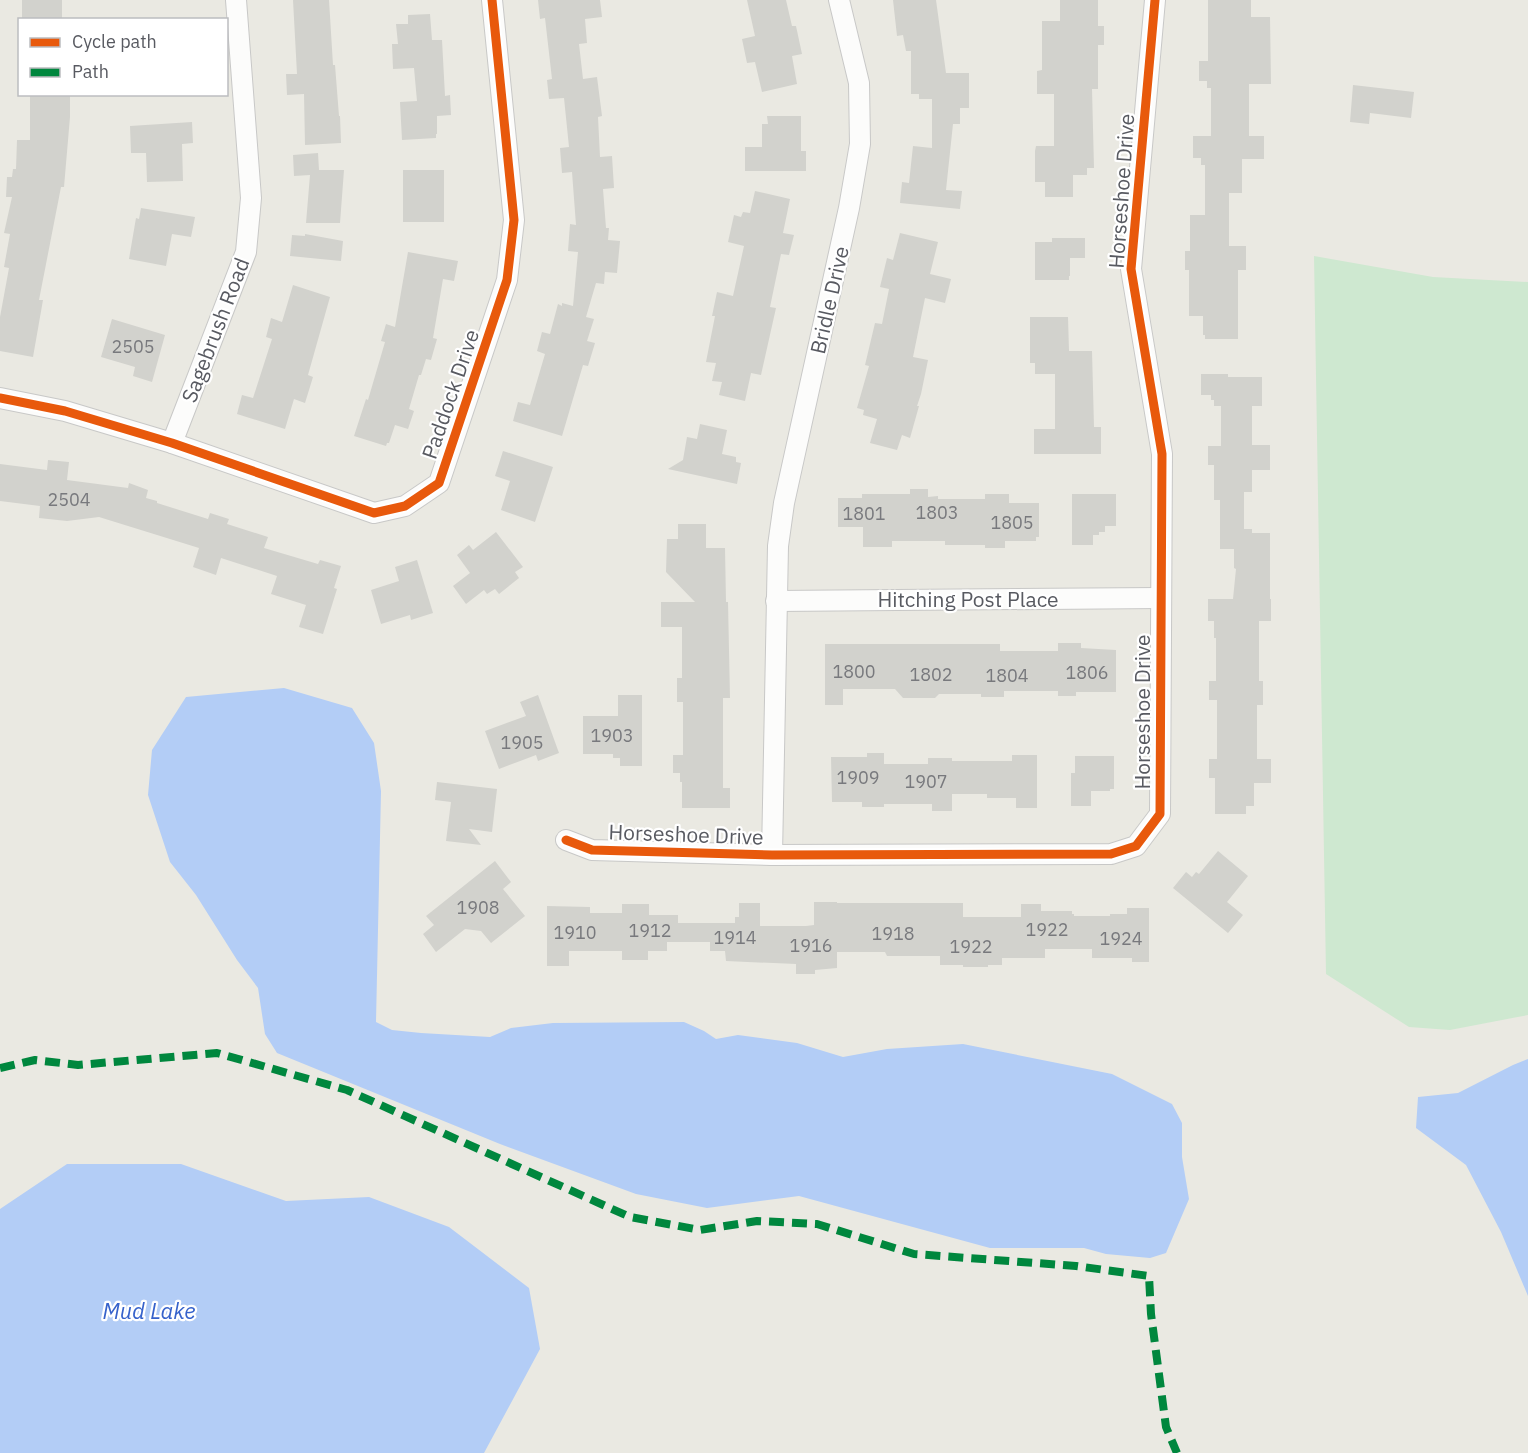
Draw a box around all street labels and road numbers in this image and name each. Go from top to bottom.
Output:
street label: Horseshoe Drive [1102,113,1140,269]
street label: Bridle Drive [803,243,855,357]
street label: Sagebrush Road [174,254,256,406]
street label: Paddock Drive [415,326,485,462]
street label: Hitching Post Place [877,585,1059,613]
street label: Horseshoe Drive [1128,634,1156,790]
street label: Horseshoe Drive [608,817,764,851]

